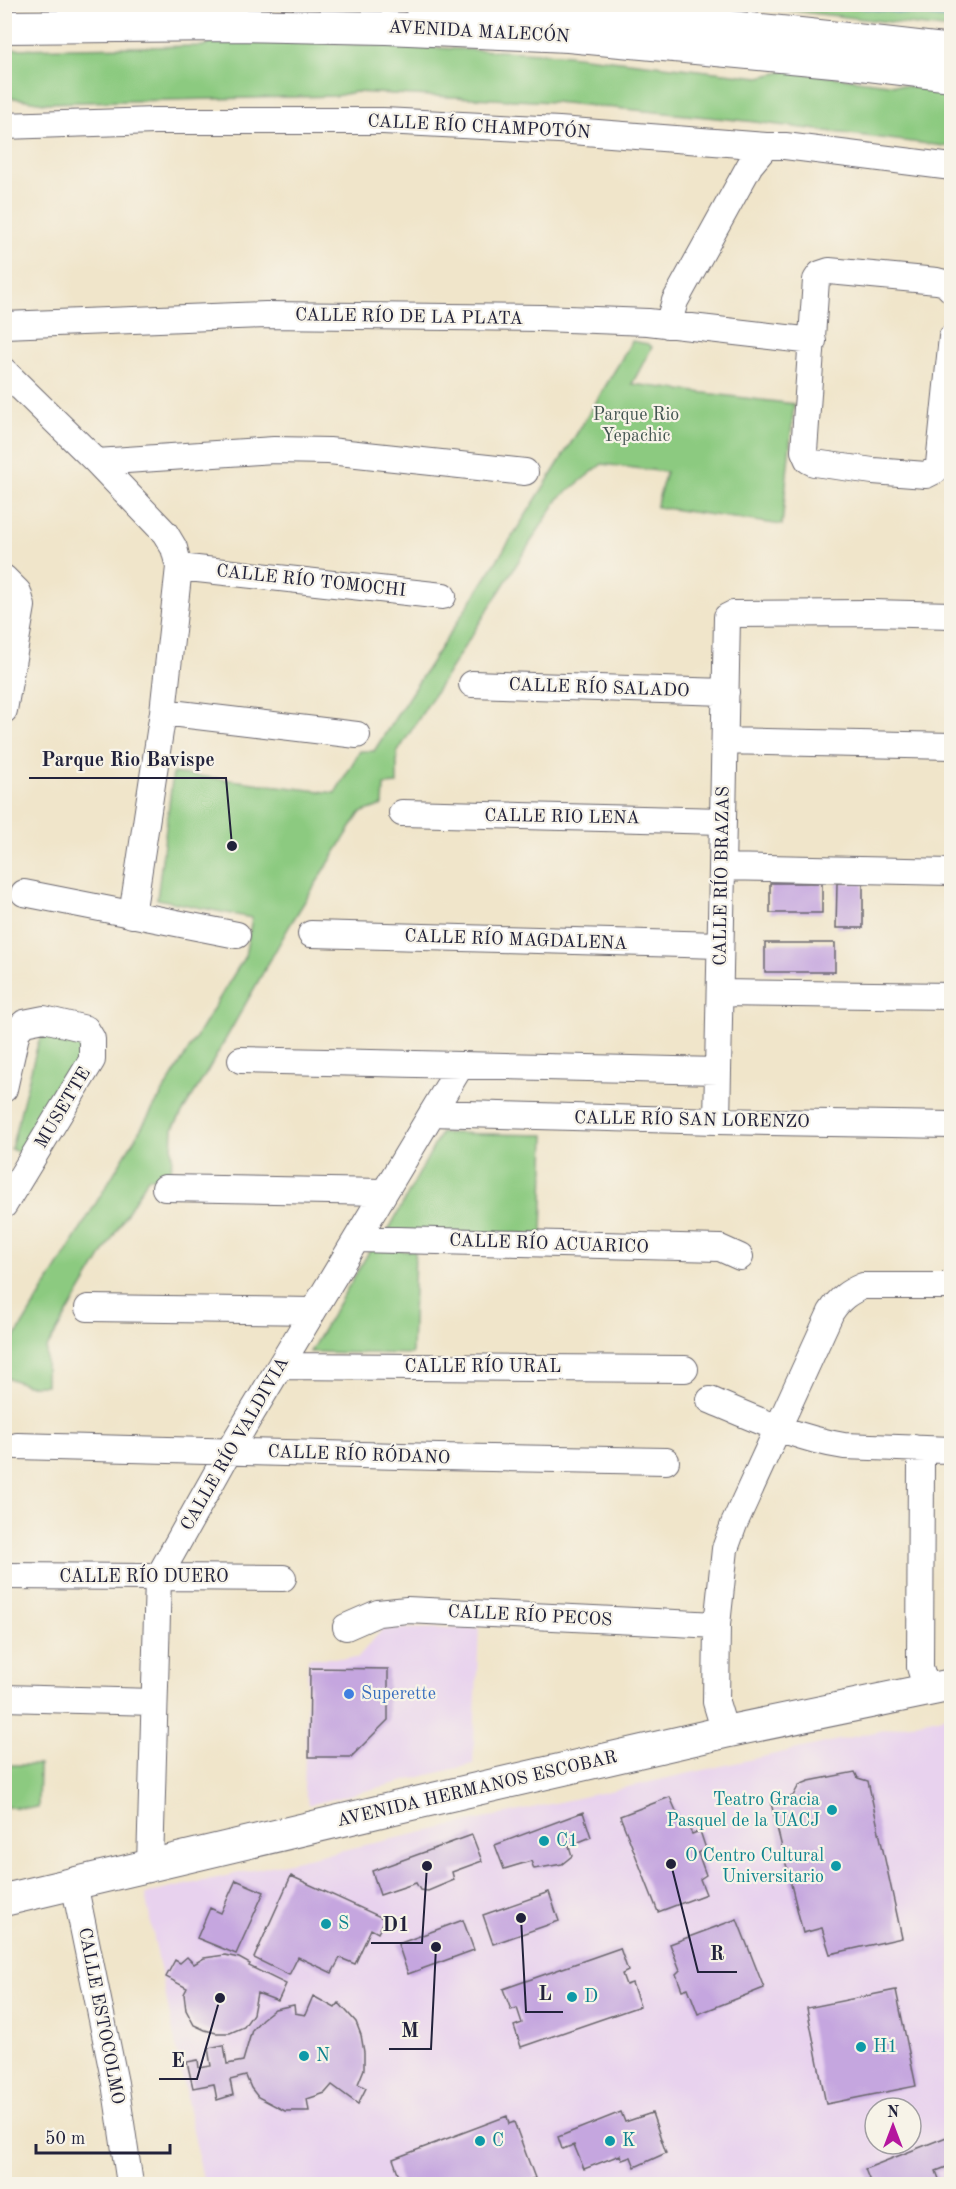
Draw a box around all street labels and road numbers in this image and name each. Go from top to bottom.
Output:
street label: AVENIDA MALECÓN [388,13,571,46]
street label: CALLE RÍO CHAMPOTÓN [367,107,591,142]
street label: CALLE RÍO DE LA PLATA [295,302,523,328]
street label: CALLE RÍO TOMOCHI [215,558,407,600]
street label: CALLE RÍO SALADO [508,672,690,700]
street label: CALLE RÍO BRAZAS [707,786,733,966]
street label: CALLE RIO LENA [484,807,640,827]
street label: CALLE RÍO MAGDALENA [404,923,628,953]
street label: MUSETTE [32,1064,94,1152]
street label: CALLE RÍO SAN LORENZO [574,1105,810,1131]
street label: CALLE RÍO ACUARICO [449,1228,649,1256]
street label: CALLE RÍO VALDIVIA [174,1352,292,1534]
street label: CALLE RÍO URAL [405,1354,561,1376]
street label: CALLE RÍO RÓDANO [267,1438,451,1467]
street label: CALLE RÍO DUERO [59,1564,229,1586]
street label: CALLE RÍO PECOS [447,1599,613,1629]
street label: AVENIDA HERMANOS ESCOBAR [335,1748,619,1830]
street label: CALLE ESTOCOLMO [75,1926,127,2106]

